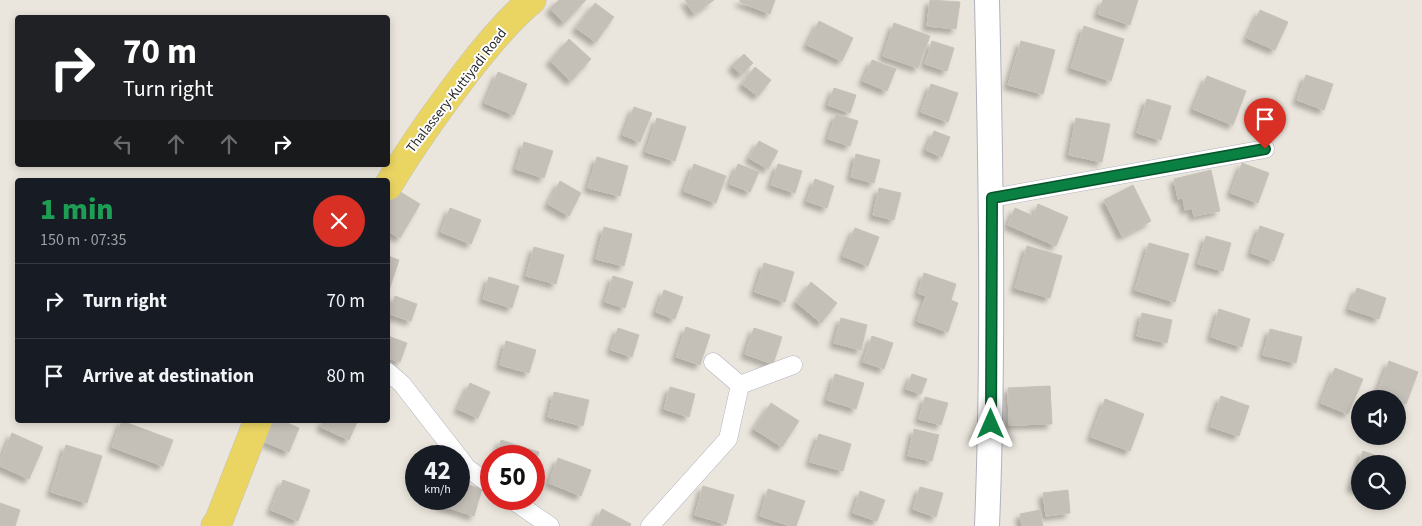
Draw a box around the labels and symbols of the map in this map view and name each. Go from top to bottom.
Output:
street label: Thalassery-Kuttiyadi Road [402,24,512,157]
pin [1244,98,1286,149]
position arrow [964,397,1016,449]
speed limit sign: 50 [480,445,545,510]

